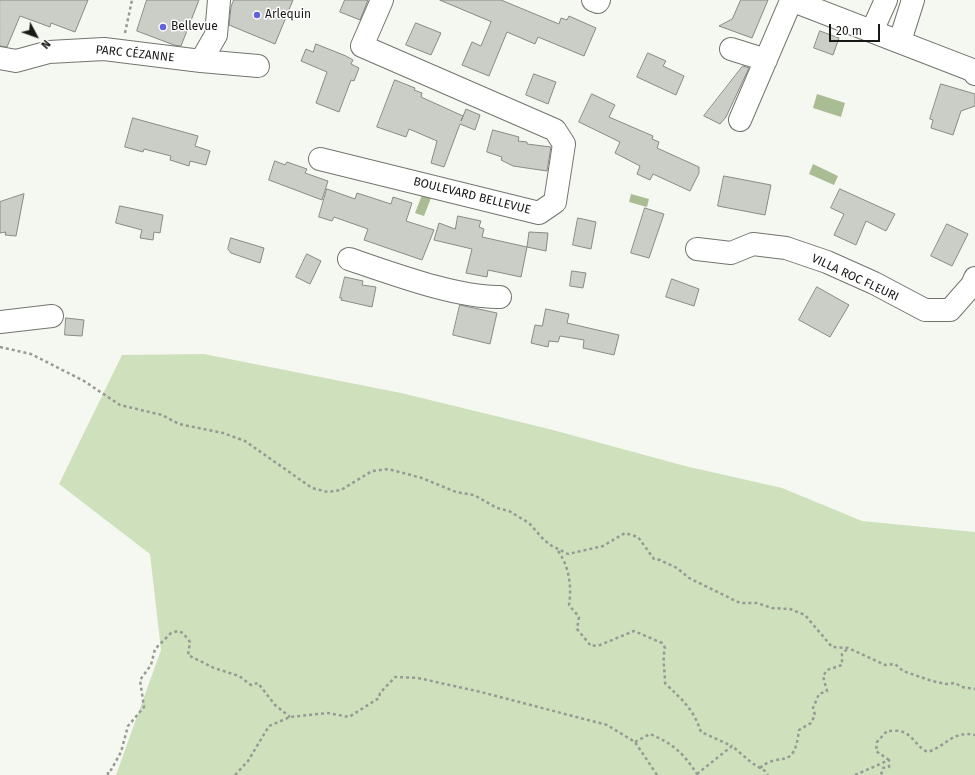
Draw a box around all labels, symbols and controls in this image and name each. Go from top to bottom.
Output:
place label: Arlequin [265,8,311,22]
marker: Arlequin [252,10,262,20]
north arrow [16,16,56,56]
scale bar [831,16,882,42]
place label: Bellevue [171,20,218,34]
marker: Bellevue [158,22,168,32]
text: 20 m [836,24,862,38]
text: N [38,37,53,51]
street label: PARC CÉZANNE [95,43,175,65]
street label: BOULEVARD BELLEVUE [412,174,532,218]
street label: VILLA ROC FLEURI [809,251,901,305]

